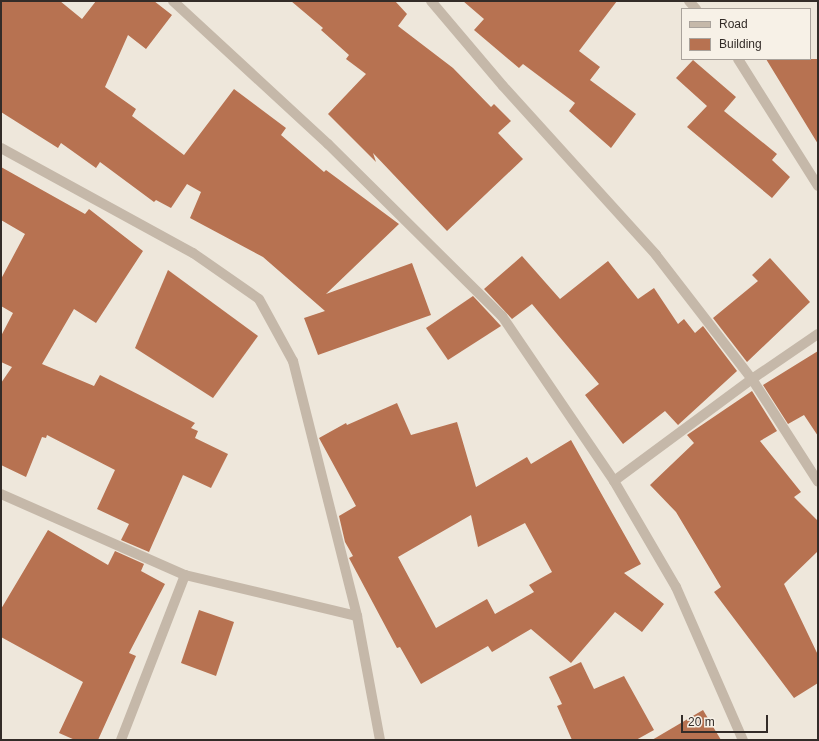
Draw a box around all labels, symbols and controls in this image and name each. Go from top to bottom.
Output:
legend [681,8,811,60]
text: Road [719,17,748,31]
text: Building [719,37,762,51]
scale bar [683,707,770,733]
text: 20 m [688,715,715,729]

